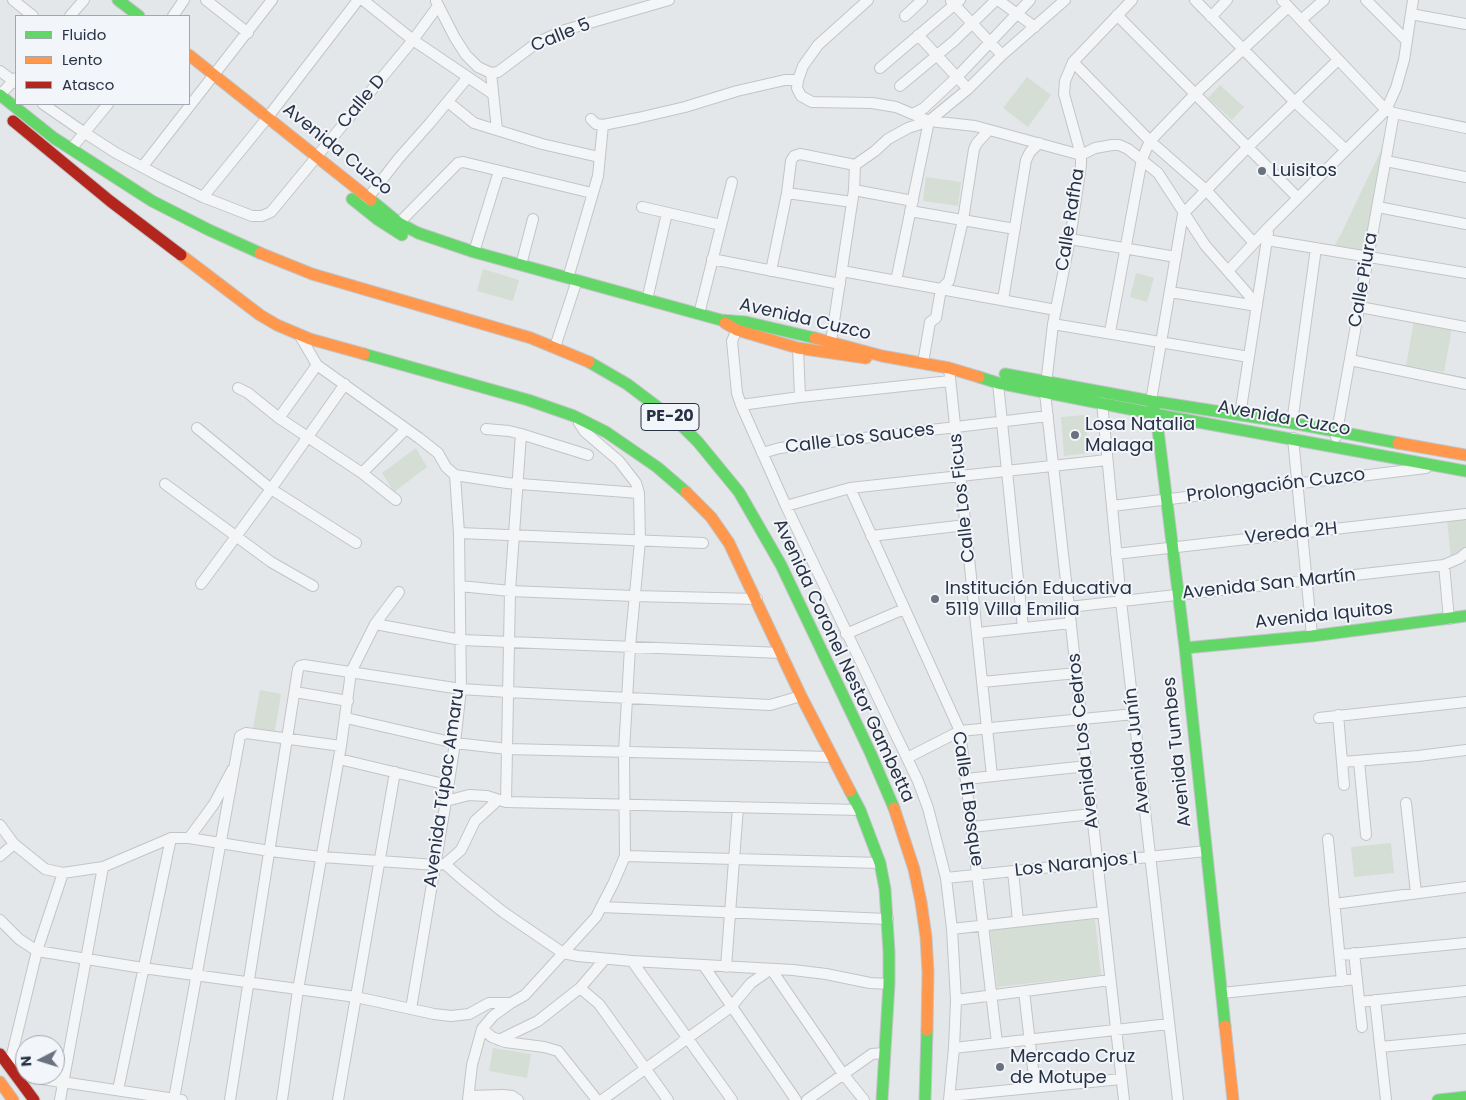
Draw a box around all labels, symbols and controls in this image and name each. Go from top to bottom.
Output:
street label: Calle 5 [528,14,594,58]
legend [15,15,190,105]
text: Fluido [62,24,106,45]
text: Lento [62,49,102,70]
street label: Calle D [333,71,391,133]
text: Atasco [62,74,114,95]
street label: Avenida Cuzco [278,99,396,201]
place label: Luisitos [1272,160,1337,182]
marker: Luisitos [1256,165,1268,177]
street label: Calle Rafha [1052,167,1090,273]
street label: Calle Piura [1345,231,1383,329]
street label: Avenida Cuzco [737,294,873,346]
street label: Avenida Cuzco [1216,397,1352,441]
road number: PE-20 [641,404,699,431]
place label: Losa Natalia Malaga [1085,414,1195,456]
street label: Calle Los Sauces [784,419,936,459]
marker: Losa Natalia Malaga [1069,429,1081,441]
street label: Calle Los Ficus [945,432,981,564]
street label: Prolongación Cuzco [1185,464,1367,508]
street label: Avenida Coronel Nestor Gambetta [768,516,918,806]
street label: Vereda 2H [1244,518,1338,550]
street label: Avenida San Martín [1181,565,1357,605]
place label: Institución Educativa 5119 Villa Emilia [945,578,1132,620]
marker: Institución Educativa 5119 Villa Emilia [929,593,941,605]
street label: Avenida Iquitos [1254,598,1394,634]
street label: Avenida Los Cedros [1064,652,1104,830]
street label: Avenida Tumbes [1159,676,1197,828]
street label: Avenida Túpac Amaru [420,687,470,889]
street label: Avenida Junín [1121,687,1155,815]
street label: Calle El Bosque [947,730,987,868]
street label: Los Naranjos I [1014,848,1138,882]
north arrow [15,1035,65,1085]
place label: Mercado Cruz de Motupe [1010,1046,1135,1088]
text: N [16,1055,36,1067]
marker: Mercado Cruz de Motupe [994,1061,1006,1073]

